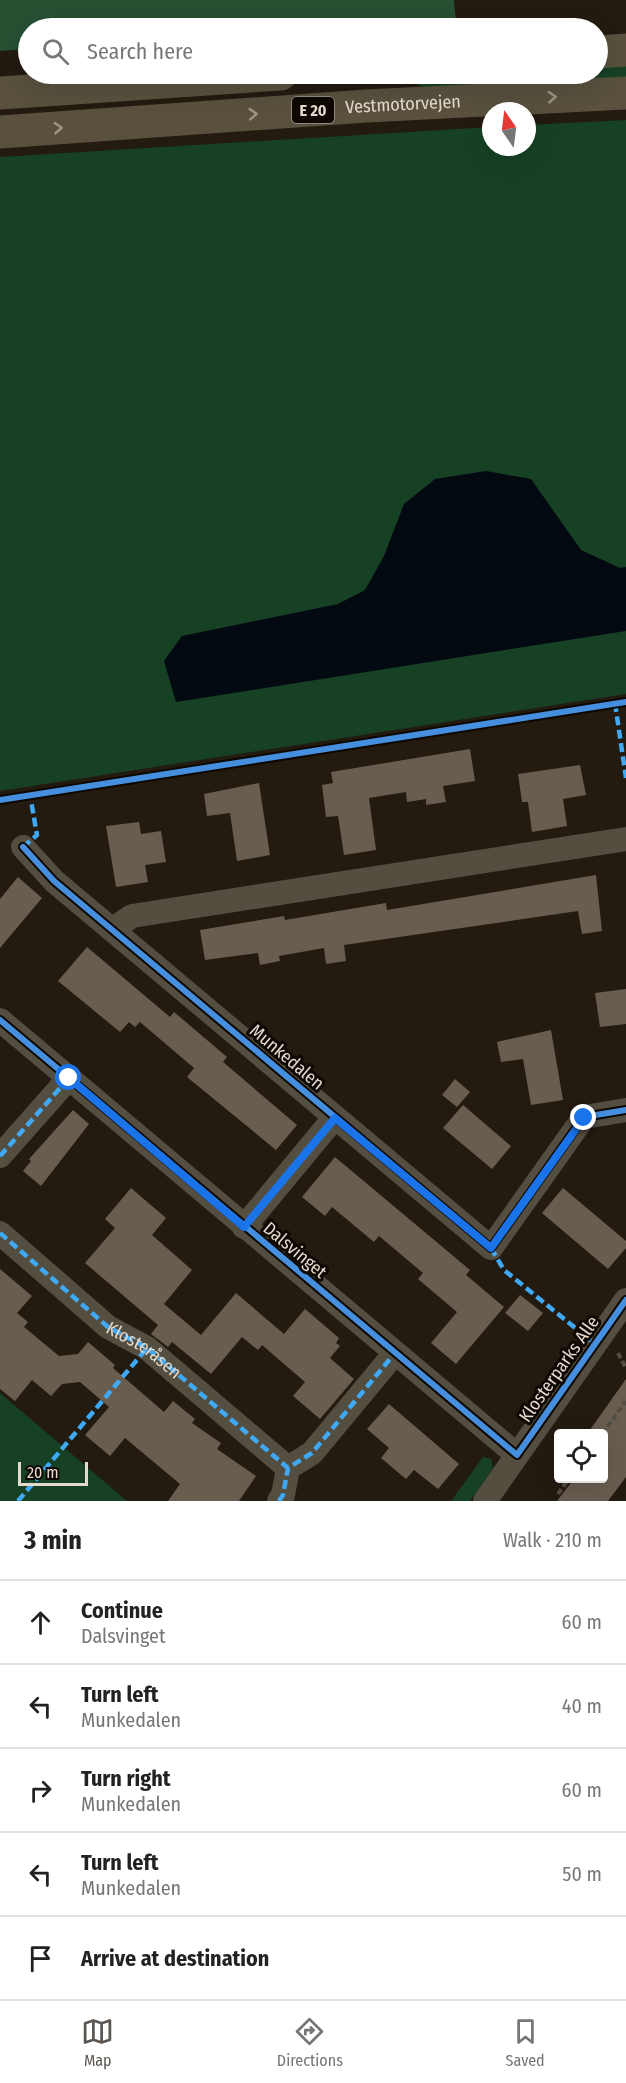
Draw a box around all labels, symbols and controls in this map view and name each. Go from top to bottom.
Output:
search box [18,18,608,84]
icon: search [39,35,72,68]
text: Search here [87,38,193,65]
street label: Vestmotorvejen [344,90,461,118]
one-way arrow [548,91,557,104]
road number: E 20 [292,97,334,123]
north arrow [482,102,536,156]
one-way arrow [248,108,257,121]
one-way arrow [54,122,63,135]
street label: Munkedalen [245,1020,329,1094]
route start [55,1064,81,1090]
route end [570,1104,596,1130]
street label: Dalsvinget [259,1217,331,1283]
street label: Klosterparks Alle [514,1312,604,1426]
street label: Klosteråsen [102,1317,186,1383]
map controls [554,1429,608,1483]
button: locate [554,1429,608,1483]
scale bar [18,1459,88,1486]
text: 20 m [27,1463,58,1482]
text: 3 min [24,1525,82,1556]
text: Walk · 210 m [503,1528,602,1552]
text: Continue [81,1597,163,1624]
icon: ahead [24,1606,57,1639]
text: 60 m [562,1610,602,1634]
text: Dalsvinget [81,1624,166,1648]
text: Turn left [81,1681,159,1708]
icon: left [24,1690,57,1723]
text: 40 m [562,1694,602,1718]
text: Munkedalen [81,1708,181,1732]
text: Turn right [81,1765,170,1792]
icon: right [24,1774,57,1807]
text: 60 m [562,1778,602,1802]
text: Munkedalen [81,1792,181,1816]
text: Turn left [81,1849,159,1876]
icon: left [24,1858,57,1891]
text: 50 m [562,1862,602,1886]
text: Munkedalen [81,1876,181,1900]
icon: arrive [24,1942,57,1975]
text: Arrive at destination [81,1945,269,1972]
tab: Map [81,2015,114,2070]
tab: Directions [277,2015,343,2070]
tab: Saved [506,2015,545,2070]

